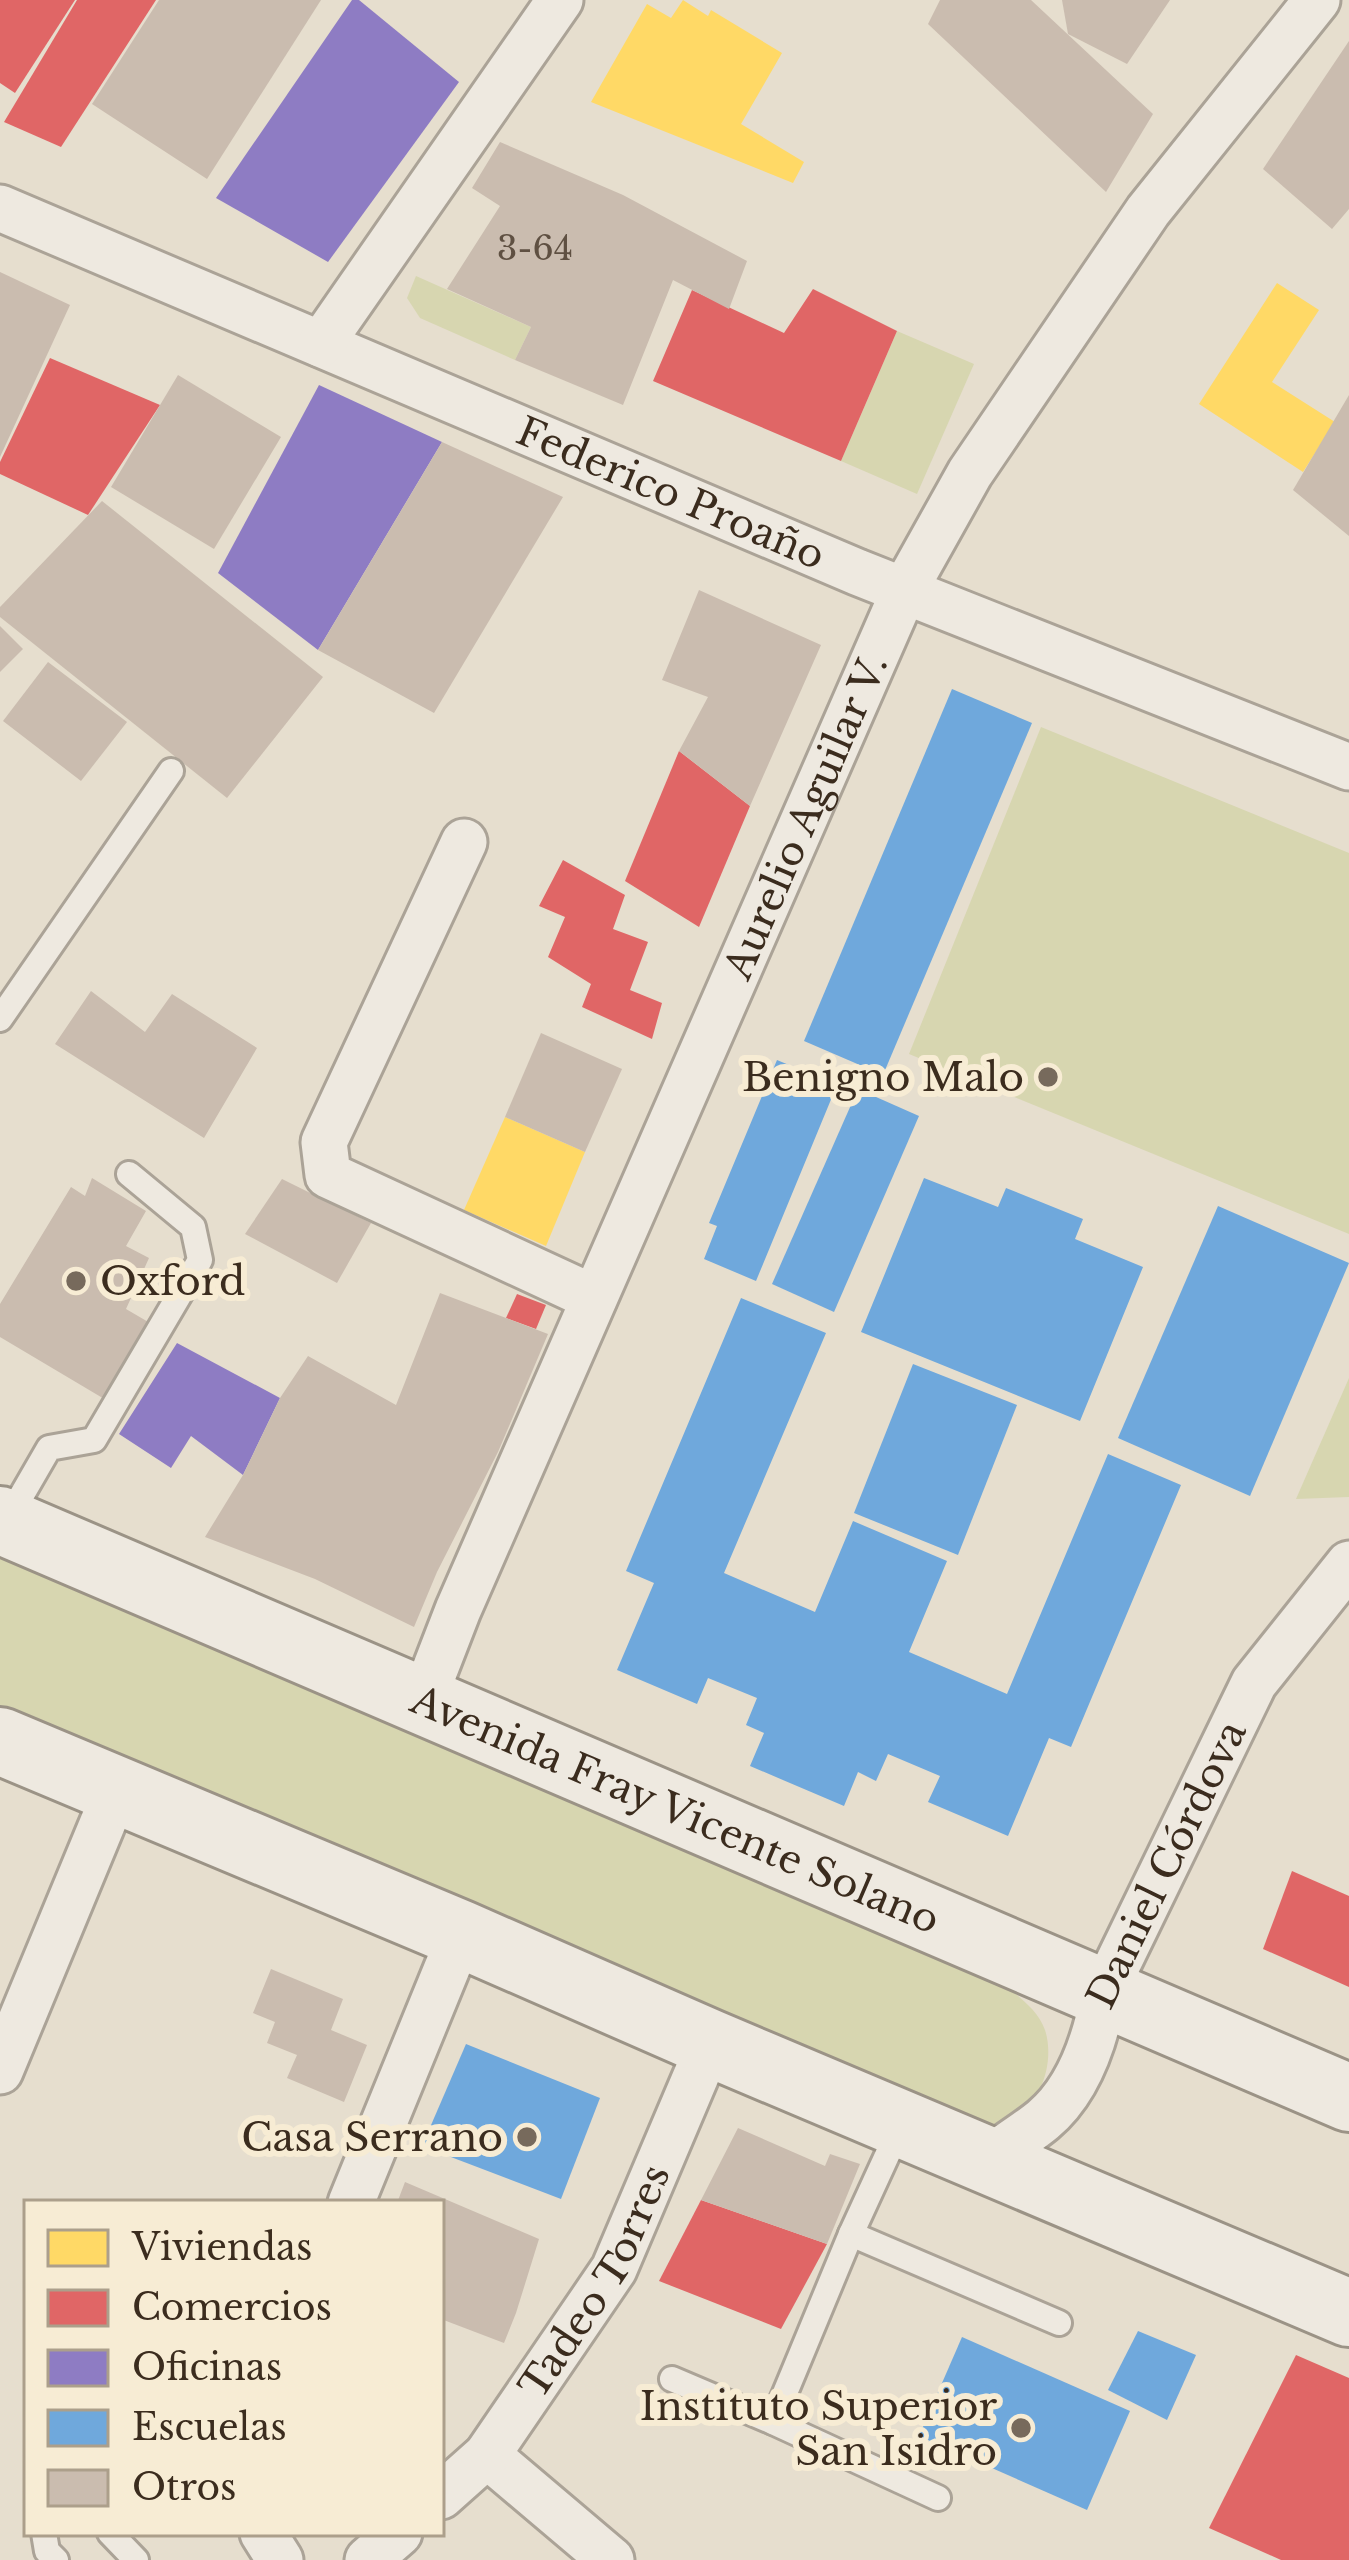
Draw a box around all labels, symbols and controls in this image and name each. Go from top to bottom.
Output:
house number: 3-64 [497,228,573,269]
street label: Federico Proaño [510,406,832,580]
street label: Aurelio Aguilar V. [713,647,898,987]
place label: Benigno Malo [742,1053,1024,1102]
marker: Benigno Malo [1035,1064,1061,1090]
place label: Oxford [100,1257,245,1306]
marker: Oxford [63,1268,89,1294]
street label: Avenida Fray Vicente Solano [403,1675,947,1945]
street label: Daniel Córdova [1076,1713,1257,2016]
place label: Casa Serrano [241,2113,503,2162]
marker: Casa Serrano [514,2124,540,2150]
street label: Tadeo Torres [509,2157,681,2408]
legend [24,2200,444,2536]
text: Viviendas [131,2225,312,2270]
text: Comercios [132,2285,332,2330]
text: Oficinas [132,2345,282,2390]
place label: Instituto Superior San Isidro [640,2382,997,2476]
text: Escuelas [132,2405,287,2450]
marker: Instituto Superior San Isidro [1008,2415,1034,2441]
text: Otros [132,2465,236,2510]

